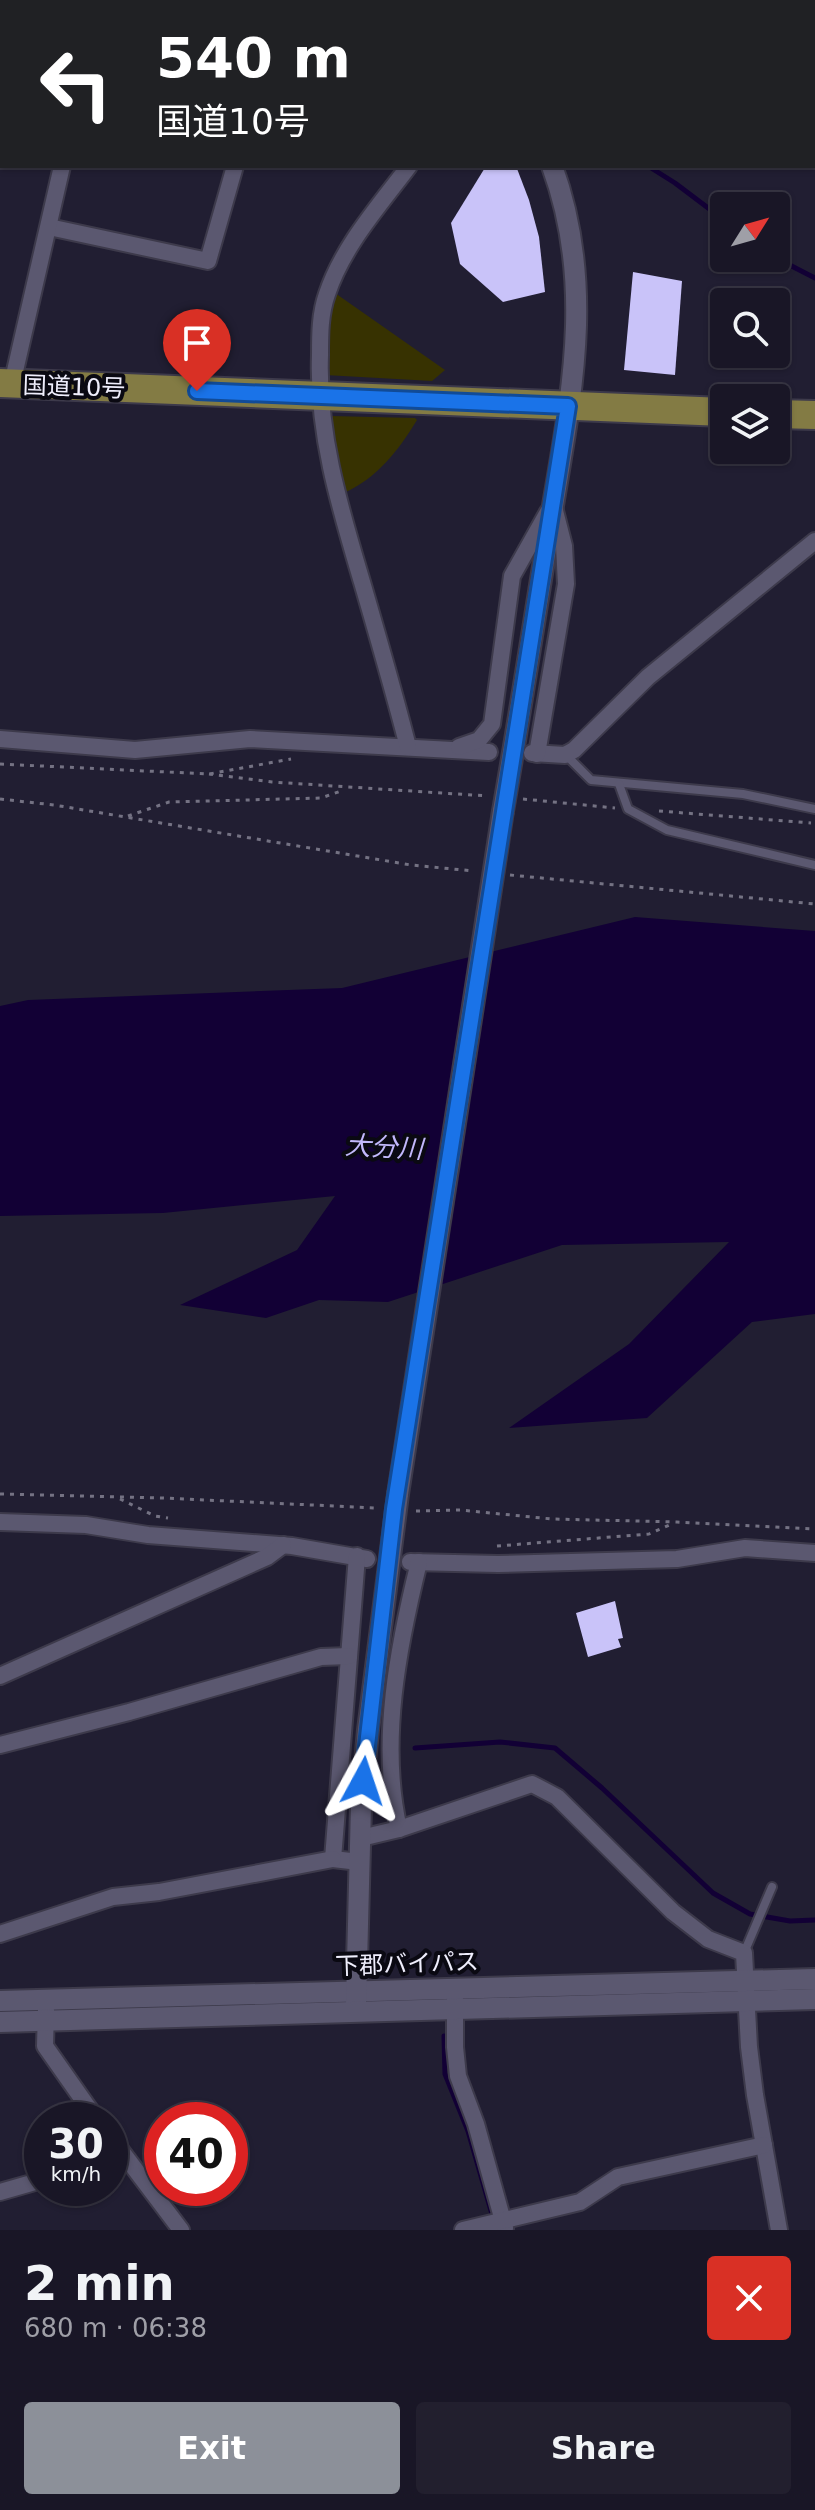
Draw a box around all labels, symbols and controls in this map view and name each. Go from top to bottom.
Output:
text: 540 m [156,25,351,90]
icon: left [24,32,128,136]
text: 国道10号 [156,101,310,142]
north arrow [710,192,790,272]
map controls [710,192,790,464]
button: search [710,288,790,368]
pin [163,309,231,391]
icon: arrive [175,321,219,365]
street label: 国道10号 [22,371,126,403]
button: layers [710,384,790,464]
water label: 大分川 [344,1130,427,1164]
position arrow [321,1739,405,1823]
street label: 下郡バイパス [335,1948,479,1980]
speed limit sign: 40 [144,2102,248,2206]
text: 30 [48,2121,104,2167]
text: km/h [51,2162,101,2186]
text: 2 min [24,2255,175,2311]
button: close [707,2256,791,2340]
text: 680 m · 06:38 [24,2313,207,2343]
button: Exit [24,2402,400,2494]
button: Share [416,2402,791,2494]

